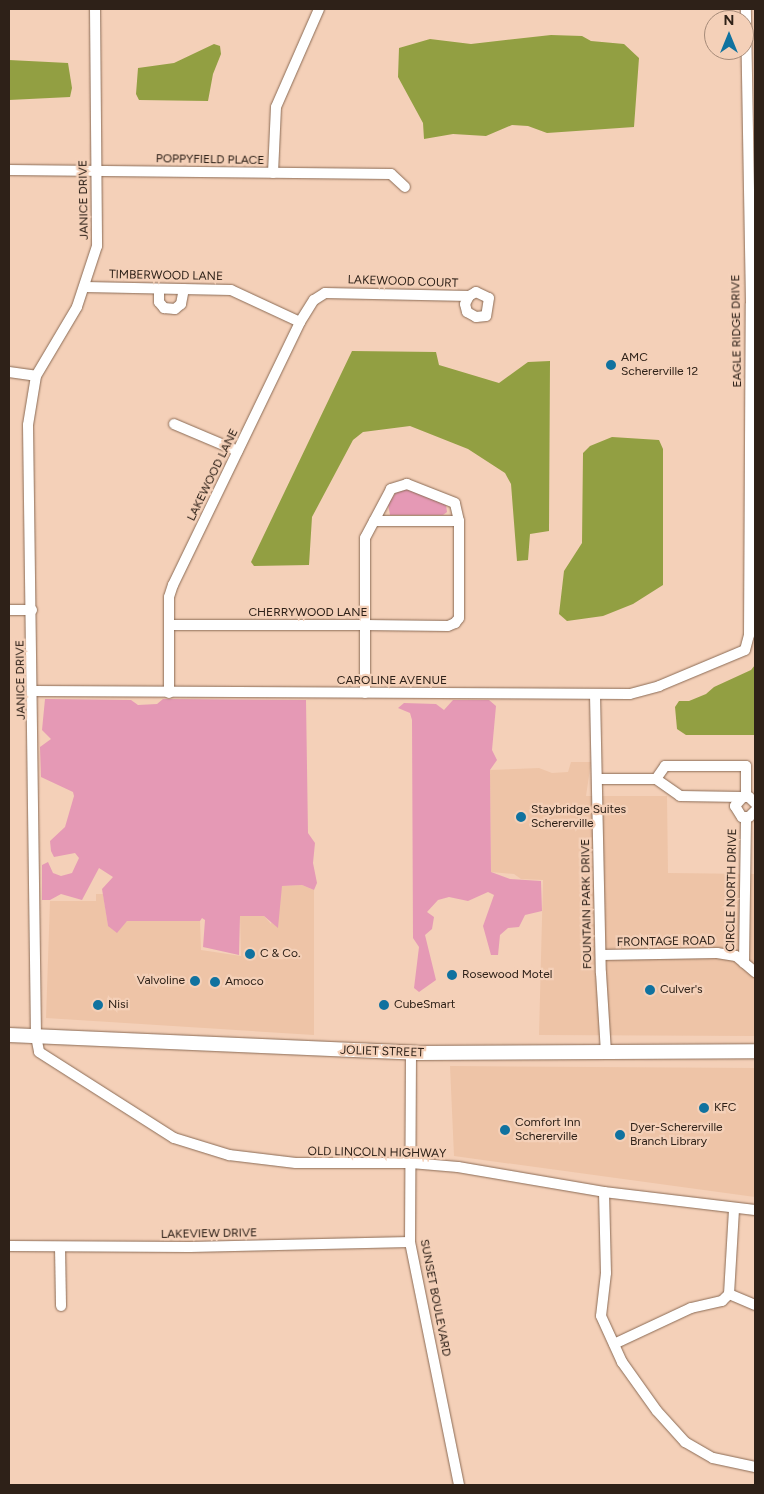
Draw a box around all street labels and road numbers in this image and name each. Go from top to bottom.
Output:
street label: POPPYFIELD PLACE [156,152,264,168]
street label: JANICE DRIVE [76,160,92,240]
street label: TIMBERWOOD LANE [109,268,223,284]
street label: LAKEWOOD COURT [347,273,459,291]
street label: EAGLE RIDGE DRIVE [729,274,745,388]
street label: LAKEWOOD LANE [184,426,242,524]
street label: CHERRYWOOD LANE [248,606,368,620]
street label: JANICE DRIVE [13,640,29,720]
street label: CAROLINE AVENUE [337,674,447,688]
street label: CIRCLE NORTH DRIVE [724,828,740,952]
street label: FOUNTAIN PARK DRIVE [579,839,595,969]
street label: FRONTAGE ROAD [617,934,715,950]
street label: JOLIET STREET [340,1043,424,1061]
street label: OLD LINCOLN HIGHWAY [307,1145,447,1161]
street label: LAKEVIEW DRIVE [161,1226,257,1242]
street label: SUNSET BOULEVARD [417,1238,453,1358]

